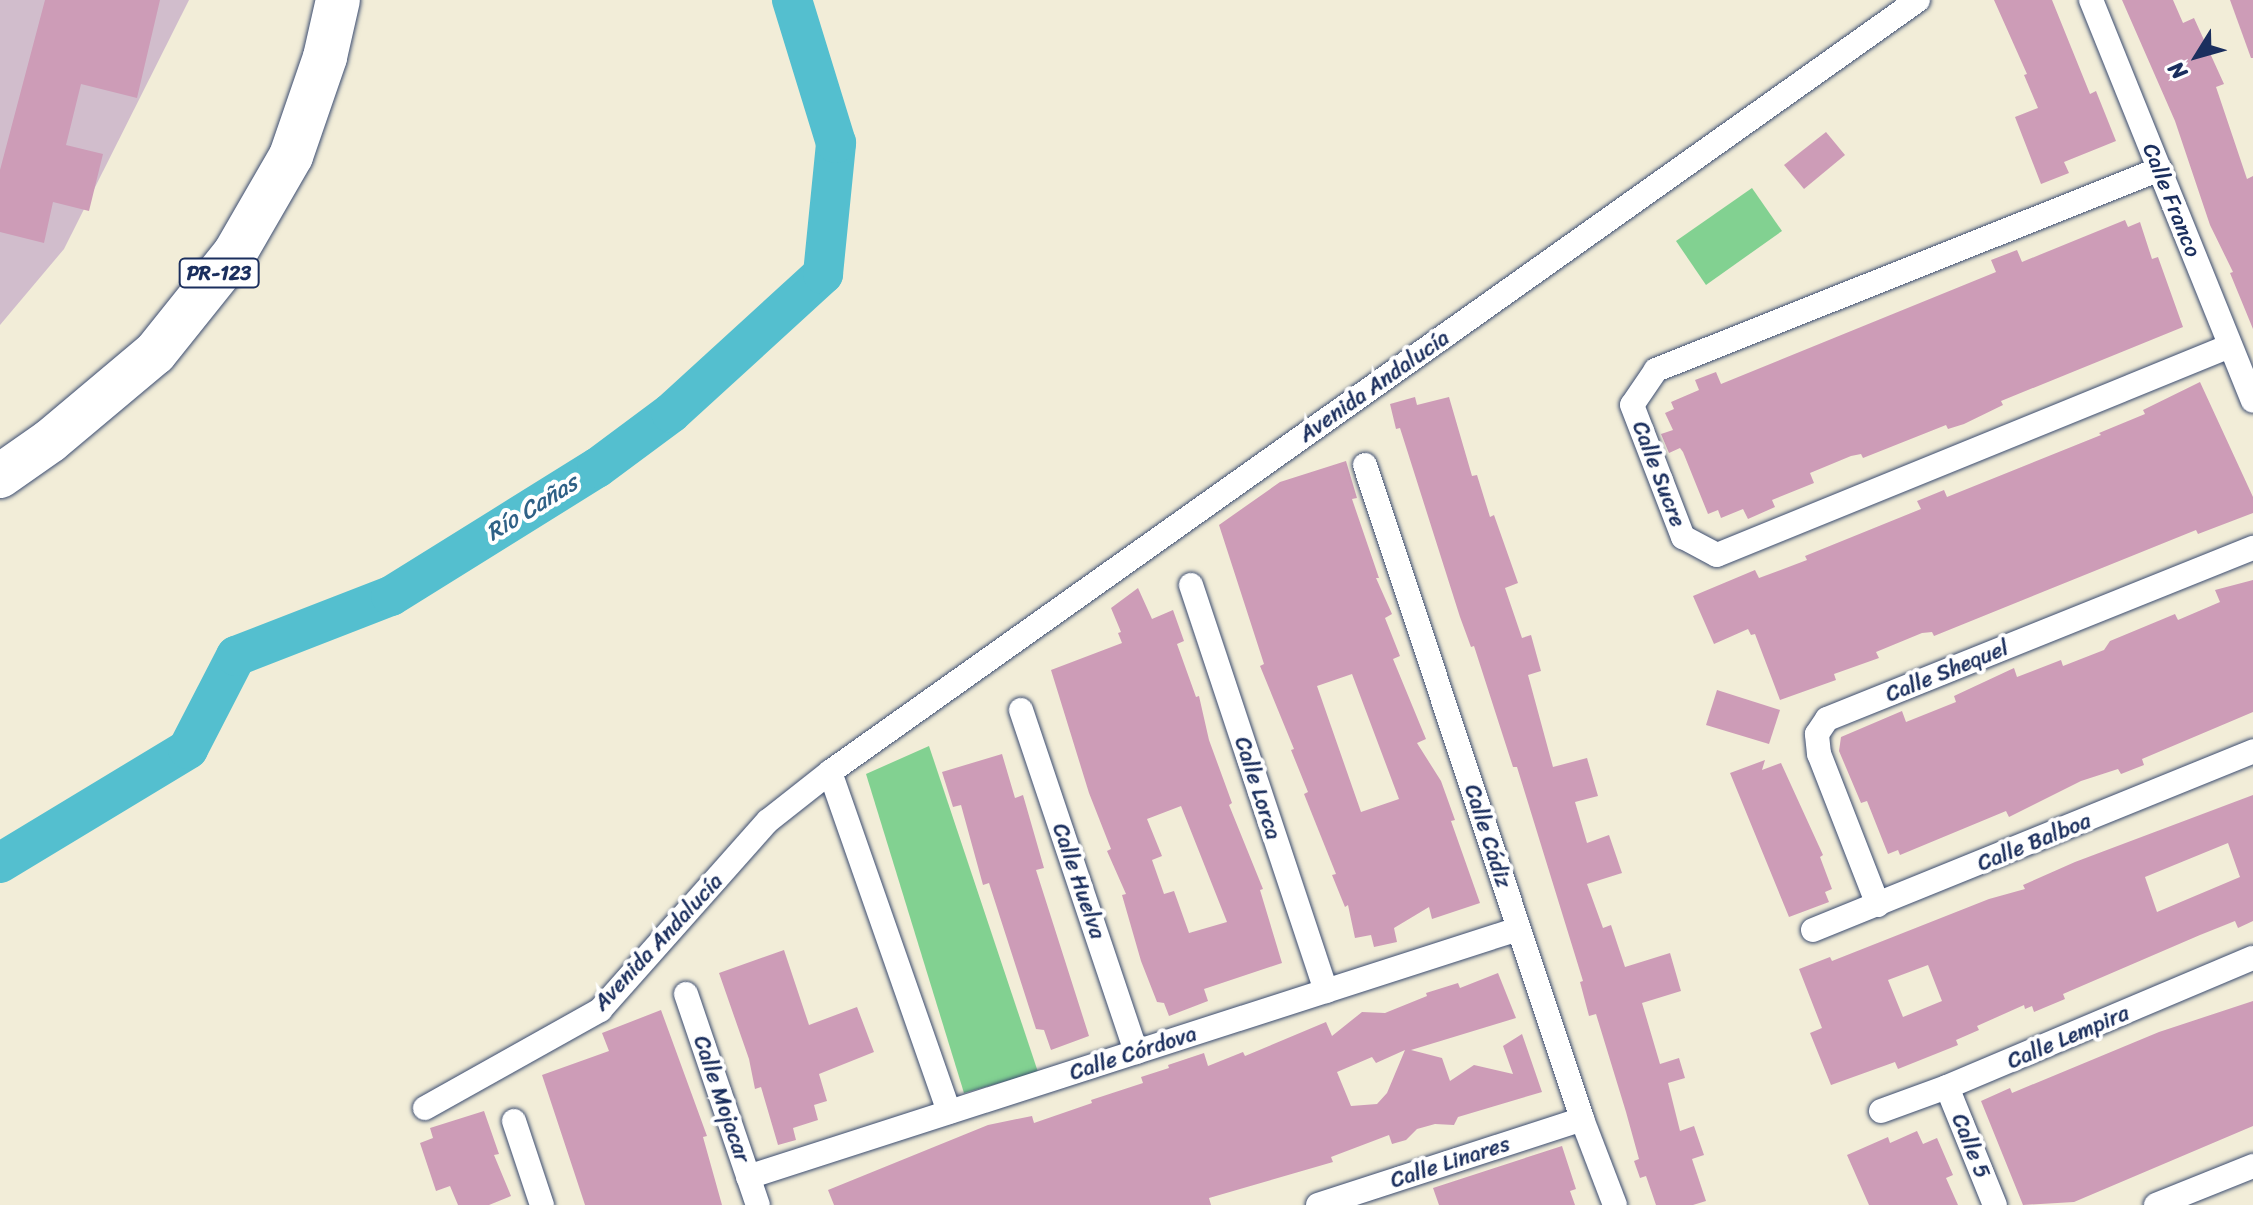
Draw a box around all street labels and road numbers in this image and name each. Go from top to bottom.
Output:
street label: Calle Franco [2137,139,2207,261]
road number: PR-123 [177,257,261,289]
street label: Avenida Andalucía [1294,324,1454,448]
street label: Calle Sucre [1627,417,1691,531]
street label: Calle Shequel [1882,634,2012,708]
street label: Calle Lorca [1229,733,1287,843]
street label: Calle Cádiz [1459,781,1517,891]
street label: Calle Balboa [1974,807,2094,877]
street label: Calle Huelva [1047,820,1111,942]
street label: Avenida Andalucía [588,868,728,1016]
street label: Calle Lempira [2003,999,2133,1075]
street label: Calle Córdova [1066,1020,1200,1086]
street label: Calle Mojacar [688,1032,756,1166]
street label: Calle 5 [1946,1110,1996,1182]
street label: Calle Linares [1388,1131,1512,1193]

